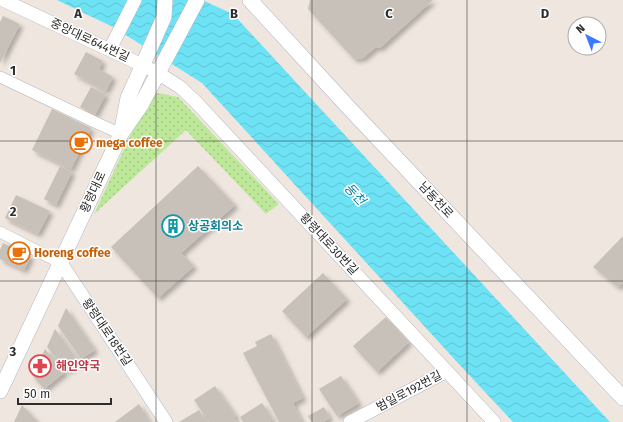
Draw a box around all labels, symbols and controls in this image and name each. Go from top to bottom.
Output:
text: A [73,6,82,21]
text: B [230,6,238,21]
text: C [385,6,393,21]
text: D [541,6,550,21]
street label: 중앙대로644번길 [48,16,132,64]
north arrow [567,16,607,56]
text: N [574,22,588,36]
text: 1 [10,63,16,78]
cafe icon: mega coffee [68,130,94,156]
place label: mega coffee [96,136,163,150]
street label: 황령대로 [77,169,109,215]
street label: 남동천로 [416,179,456,221]
water label: 동천 [341,180,369,209]
text: 2 [10,204,17,219]
street label: 황령대로30번길 [297,210,361,278]
building icon: 상공회의소 [160,213,186,239]
place label: 상공회의소 [188,219,243,233]
cafe icon: Horeng coffee [6,240,32,266]
place label: Horeng coffee [34,246,111,260]
street label: 황령대로18번길 [79,296,135,368]
text: 3 [9,344,17,359]
pharmacy icon: 해인약국 [27,353,53,379]
place label: 해인약국 [56,359,100,373]
street label: 범일로192번길 [374,368,444,414]
scale bar [18,380,111,406]
text: 50 m [24,387,50,401]

